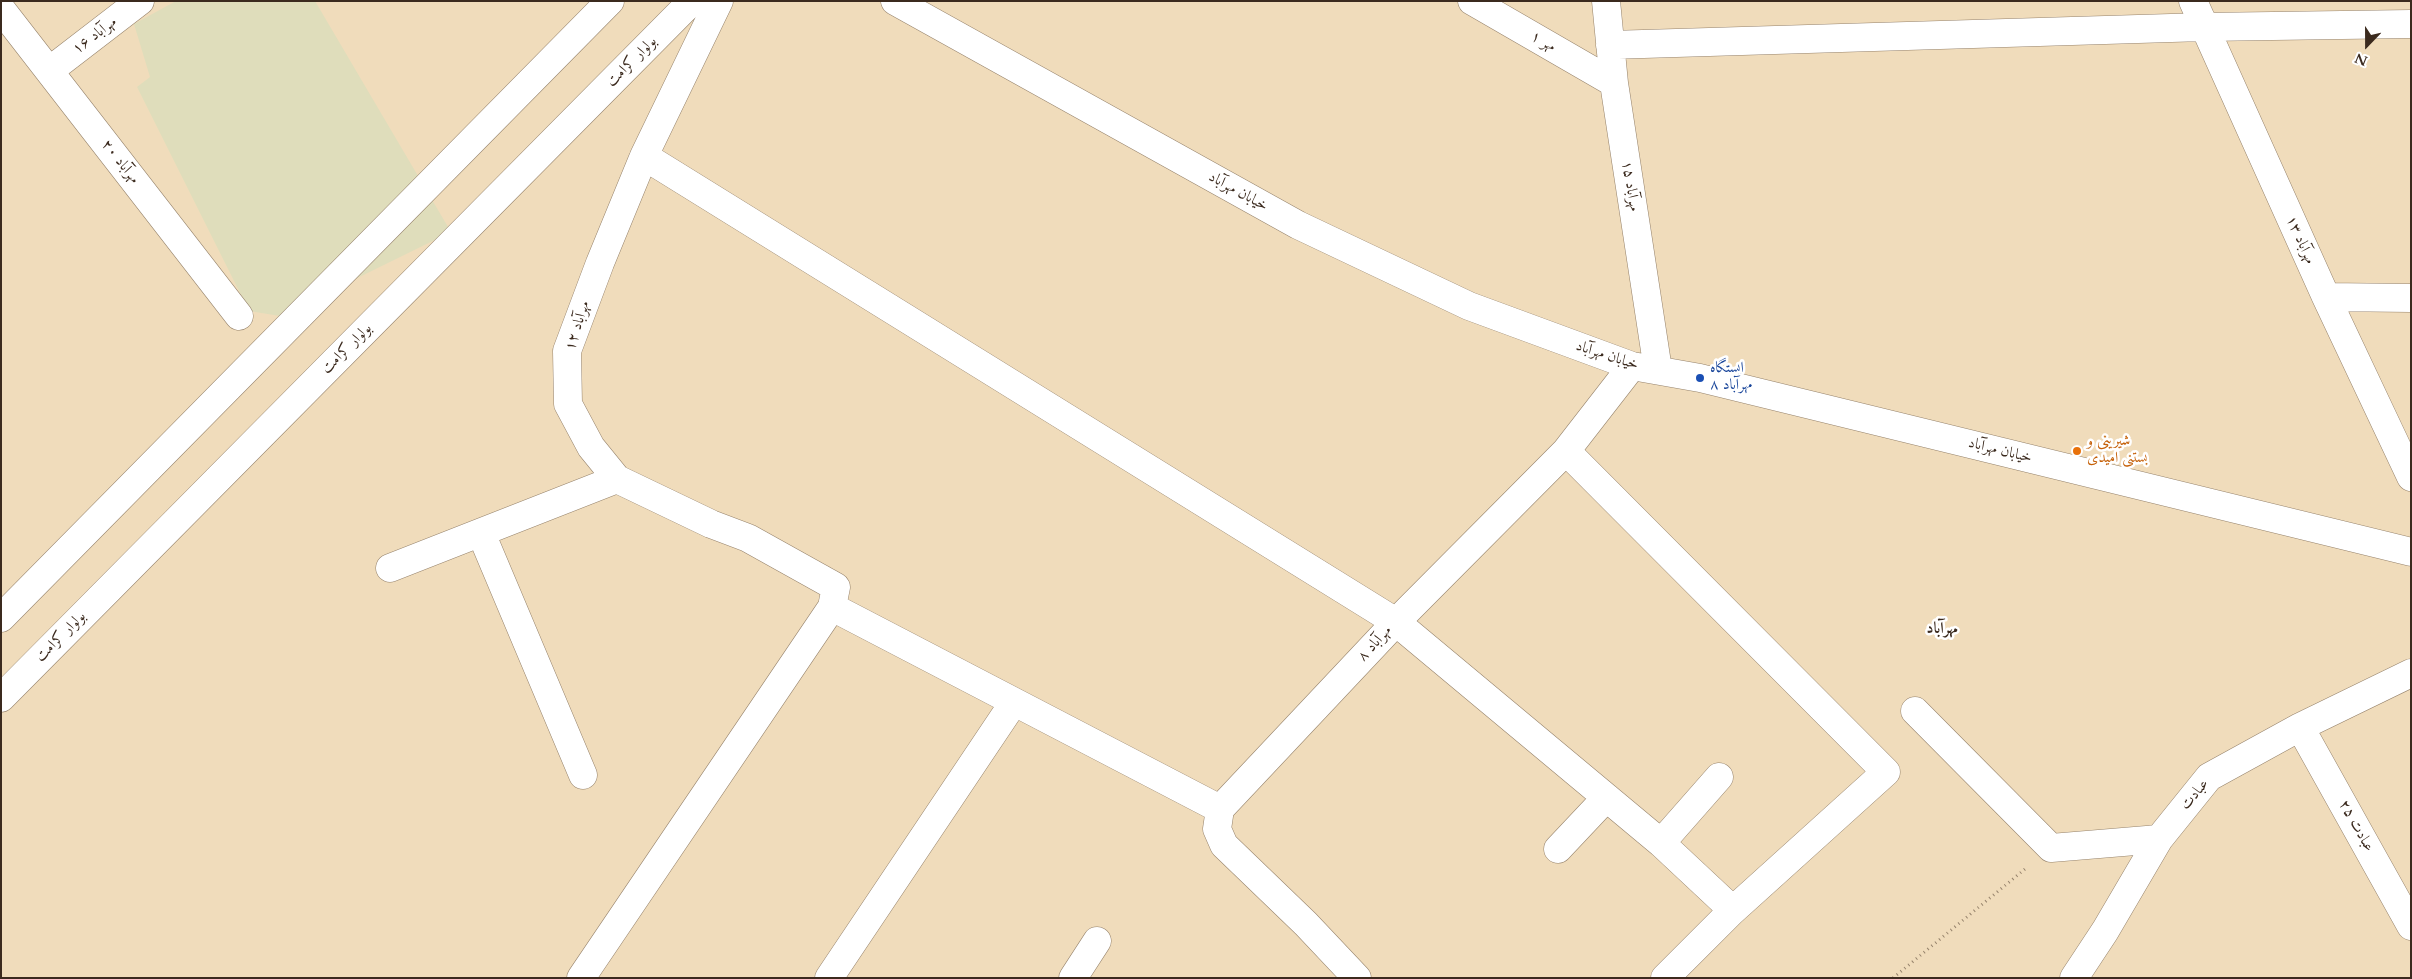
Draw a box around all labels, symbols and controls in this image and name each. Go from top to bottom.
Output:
street label: مهرآباد ۱۶ [69,13,121,59]
north arrow [2342,20,2392,70]
street label: مهر ۱ [1527,28,1559,56]
street label: بولوار کرامت [603,33,661,91]
text: N [2352,48,2370,70]
street label: مهرآباد ۲۰ [97,136,143,188]
street label: مهرآباد ۱۵ [1617,159,1643,213]
street label: خیابان مهرآباد [1205,168,1271,216]
street label: مهرآباد ۱۳ [2281,213,2319,267]
street label: مهرآباد ۱۲ [562,299,594,353]
street label: بولوار کرامت [318,320,376,378]
street label: خیابان مهرآباد [1573,337,1641,375]
place label: ایستگاه مهرآباد ۸ [1710,360,1752,395]
marker: ایستگاه مهرآباد ۸ [1694,372,1706,384]
place label: شیرینی و بستنی امیدی [2087,433,2148,468]
street label: خیابان مهرآباد [1966,434,2034,468]
marker: شیرینی و بستنی امیدی [2071,445,2083,457]
street label: بولوار کرامت [32,608,90,666]
district label: مهرآباد [1926,619,1958,639]
street label: مهرآباد ۸ [1354,622,1396,666]
street label: عبادت [2177,776,2213,814]
street label: عبادت ۲۵ [2334,797,2378,855]

